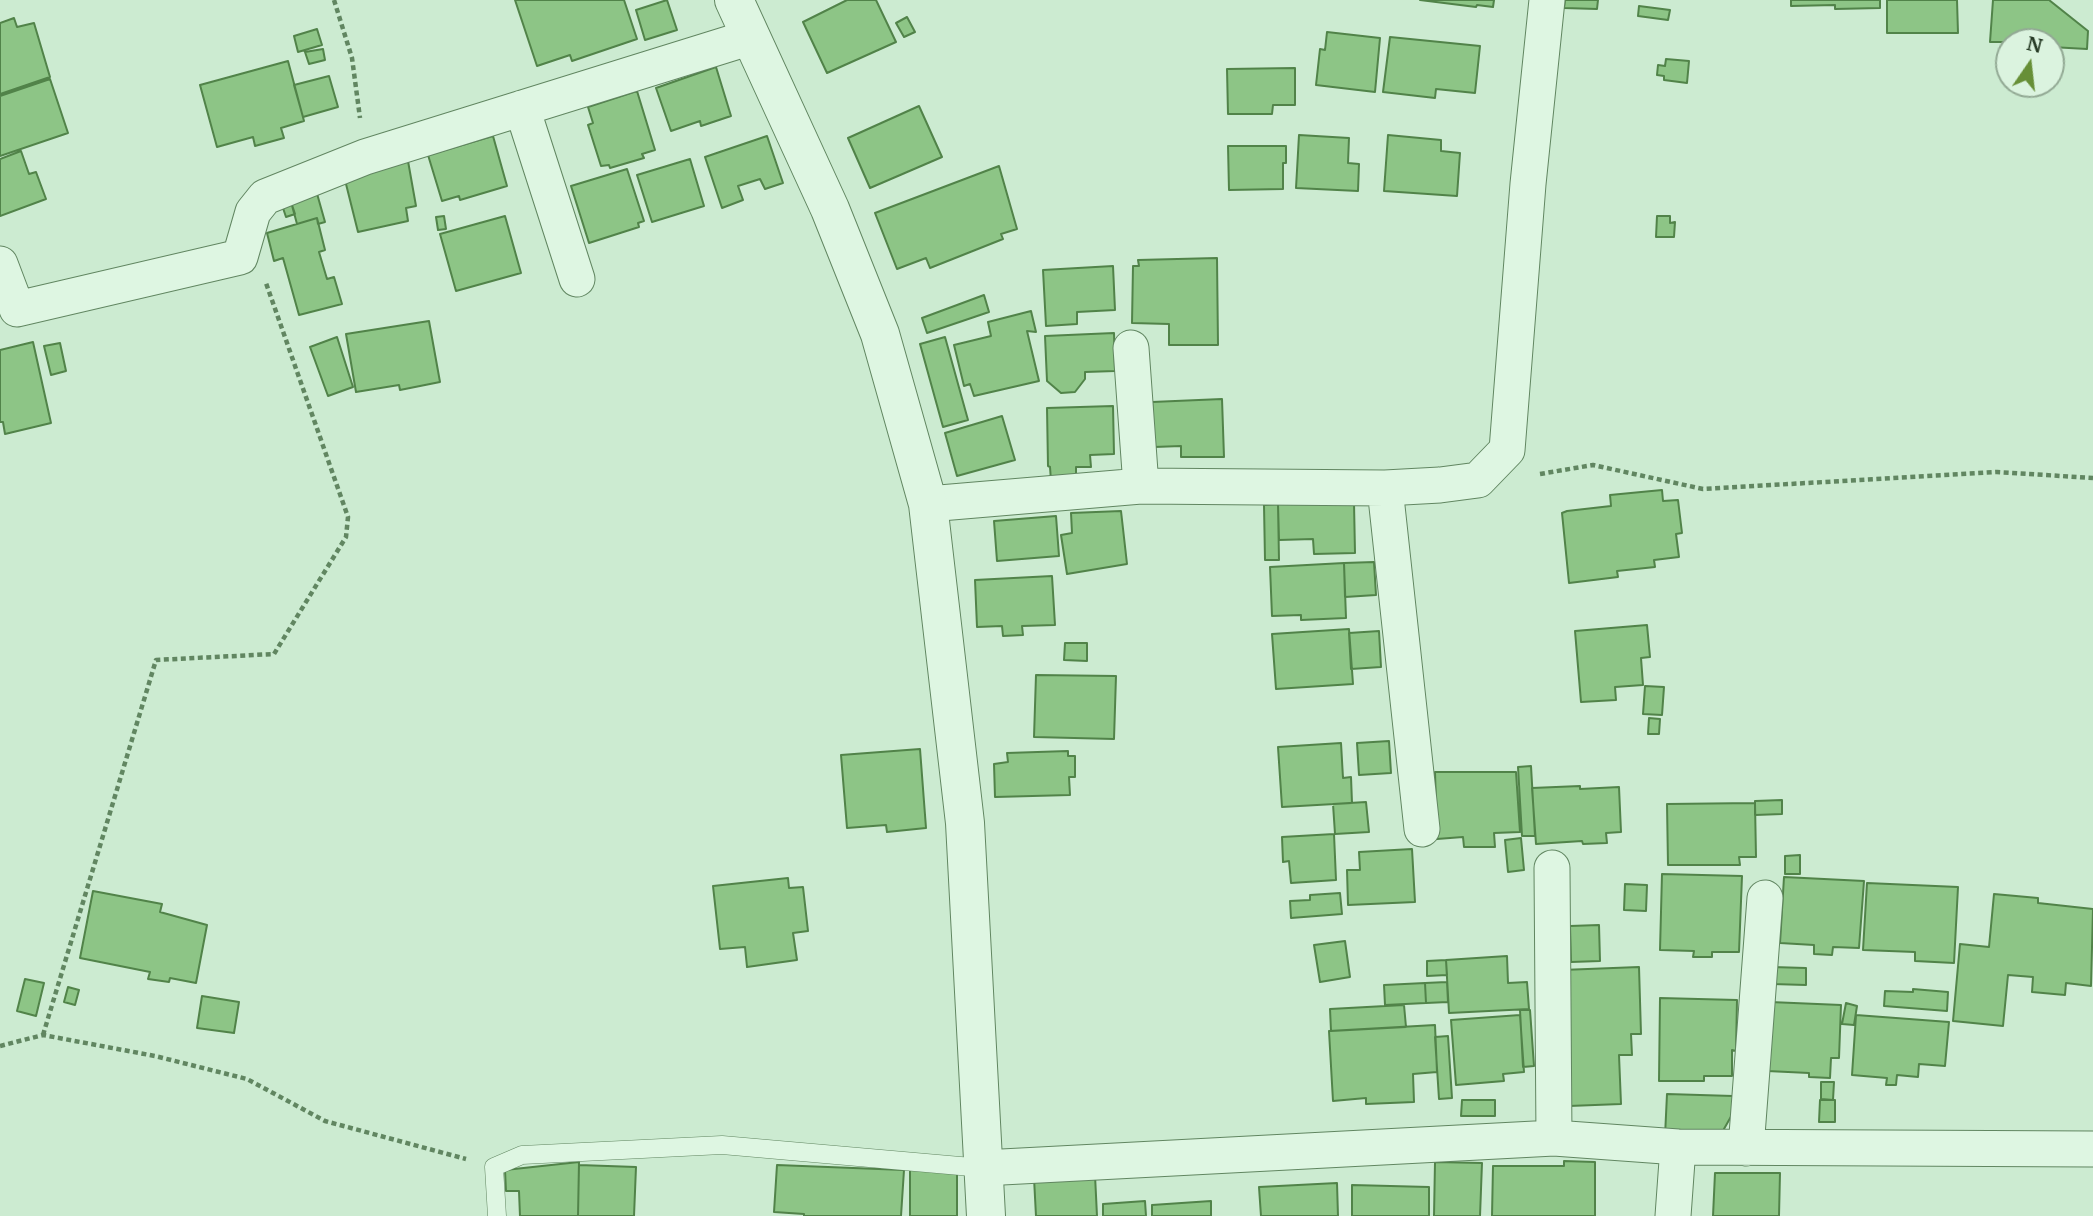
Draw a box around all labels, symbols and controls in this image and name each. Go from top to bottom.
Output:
north arrow [1995,28,2065,98]
text: N [2024,31,2045,58]

